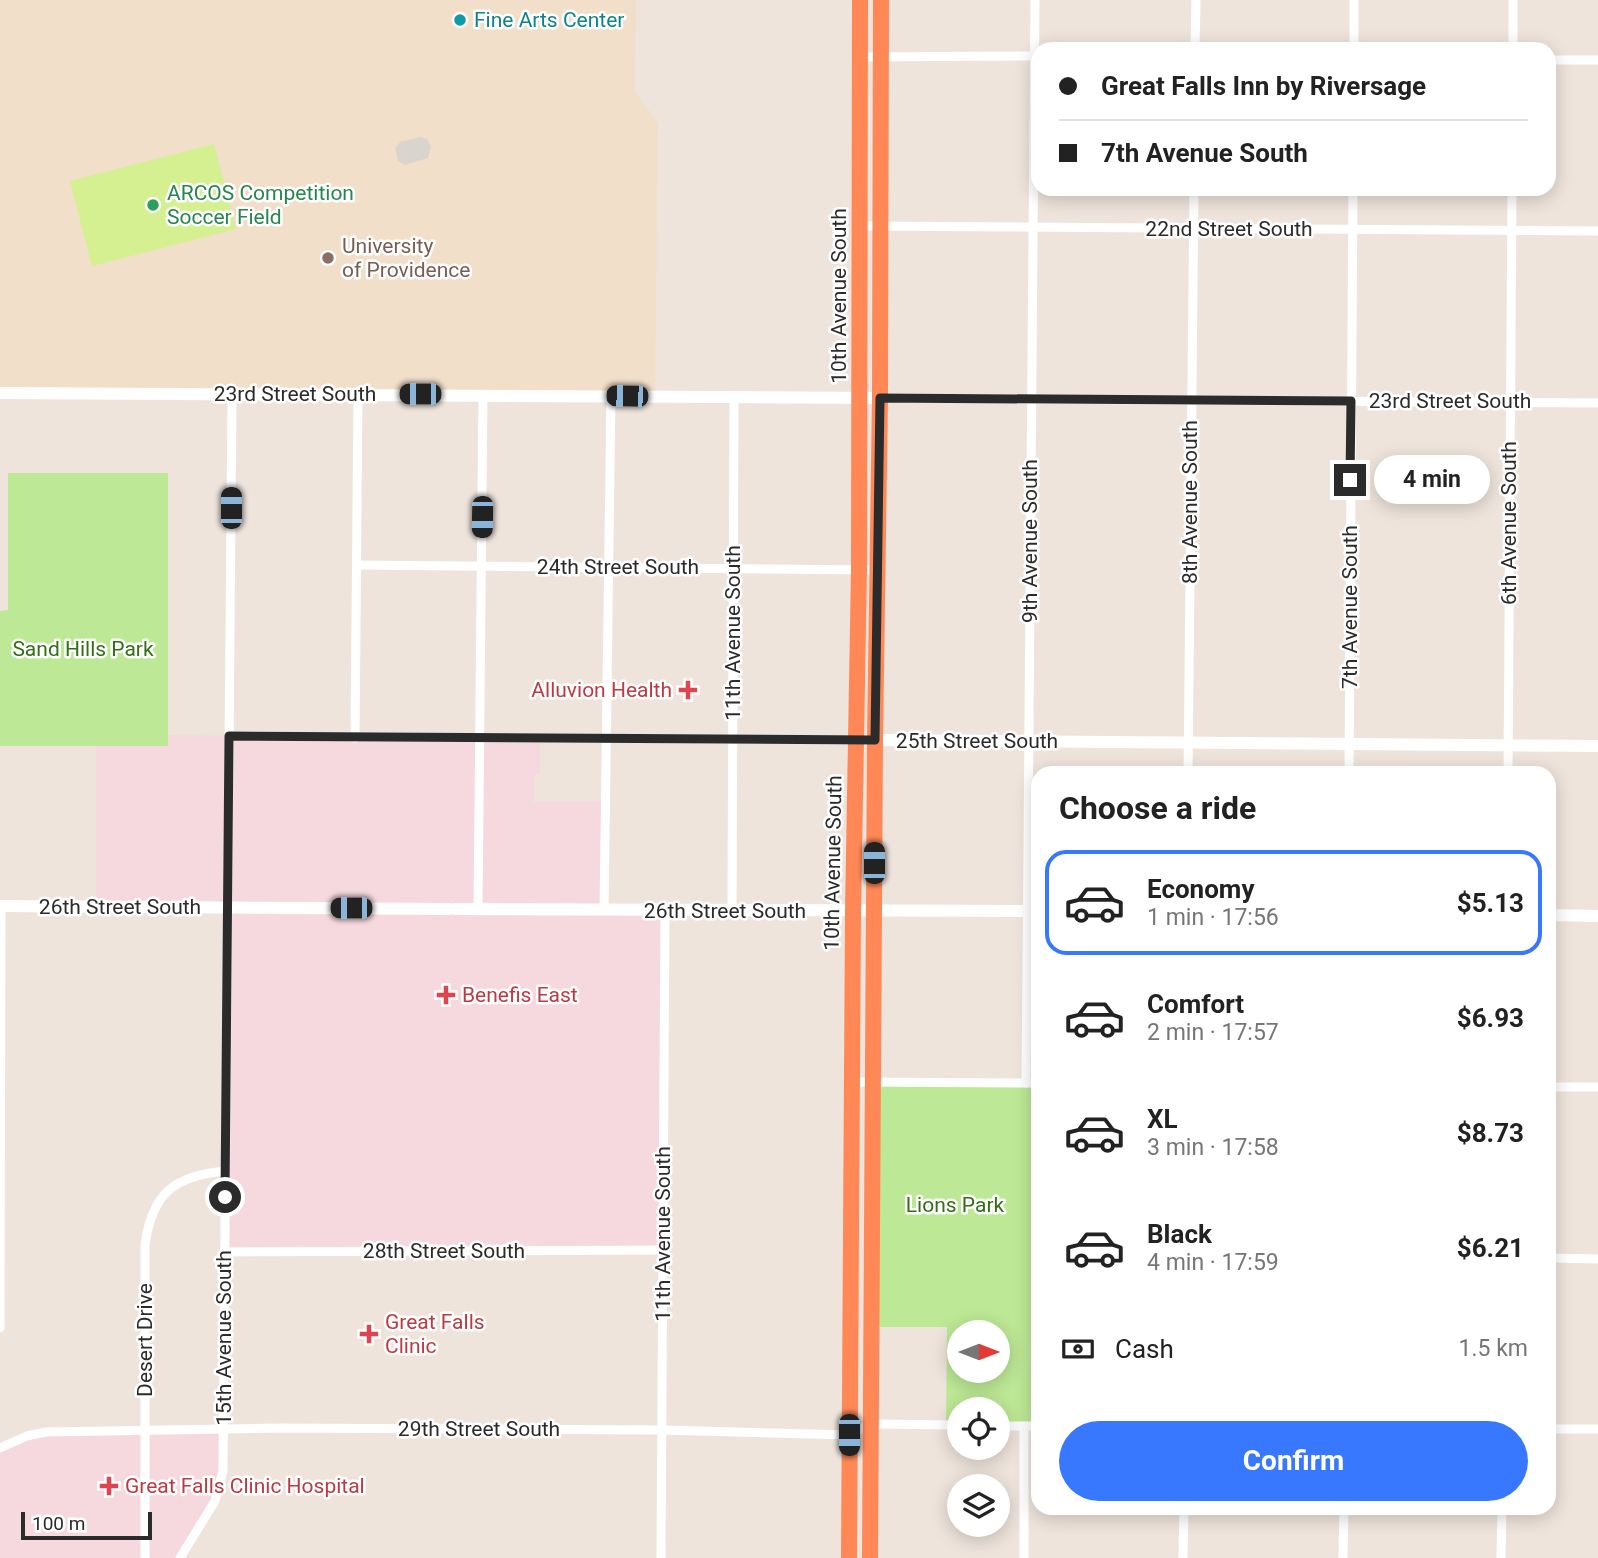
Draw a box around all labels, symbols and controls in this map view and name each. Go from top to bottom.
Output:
place label: Fine Arts Center [474,8,624,32]
marker: Fine Arts Center [452,12,468,28]
text: Great Falls Inn by Riversage [1101,71,1426,101]
text: 7th Avenue South [1101,138,1308,168]
place label: ARCOS Competition Soccer Field [167,181,354,229]
marker: ARCOS Competition Soccer Field [145,197,161,213]
street label: 10th Avenue South [827,208,851,384]
street label: 22nd Street South [1145,217,1313,241]
place label: University of Providence [342,234,470,282]
marker: University of Providence [320,250,336,266]
street label: 23rd Street South [214,382,376,406]
car [400,384,442,405]
car [606,385,649,407]
street label: 23rd Street South [1369,389,1531,413]
street label: 8th Avenue South [1178,420,1202,584]
street label: 6th Avenue South [1497,441,1521,605]
callout: 4 min [1374,456,1490,504]
street label: 9th Avenue South [1018,459,1042,623]
route end [1334,464,1366,496]
text: 4 min [1403,466,1461,493]
car [221,487,242,529]
car [472,496,493,538]
street label: 7th Avenue South [1338,525,1362,689]
street label: 11th Avenue South [721,545,745,721]
street label: 24th Street South [537,555,699,579]
park label: Sand Hills Park [12,637,154,661]
place label: Alluvion Health [531,678,672,702]
marker: Alluvion Health [678,680,698,700]
street label: 25th Street South [896,729,1058,753]
street label: 10th Avenue South [819,775,847,951]
text: Choose a ride [1059,789,1256,827]
car [864,842,885,884]
icon: car [1063,871,1126,934]
text: Economy [1147,874,1254,904]
text: $5.13 [1457,888,1524,918]
street label: 26th Street South [39,895,201,919]
car [331,898,373,919]
street label: 26th Street South [644,899,806,923]
text: 1 min · 17:56 [1147,904,1279,931]
place label: Benefis East [462,983,578,1007]
marker: Benefis East [436,985,456,1005]
icon: car [1063,986,1126,1049]
text: Comfort [1147,989,1244,1019]
text: $6.93 [1457,1003,1524,1033]
text: 2 min · 17:57 [1147,1019,1279,1046]
icon: car [1063,1101,1126,1164]
text: XL [1147,1104,1178,1134]
text: $8.73 [1457,1118,1524,1148]
text: 3 min · 17:58 [1147,1134,1279,1161]
street label: 11th Avenue South [651,1146,675,1322]
route start [209,1181,241,1213]
park label: Lions Park [906,1193,1005,1217]
icon: car [1063,1216,1126,1279]
text: Black [1147,1219,1212,1249]
text: $6.21 [1457,1233,1524,1263]
street label: 28th Street South [363,1239,525,1263]
text: 4 min · 17:59 [1147,1249,1279,1276]
street label: 15th Avenue South [212,1250,236,1426]
street label: Desert Drive [133,1283,157,1397]
place label: Great Falls Clinic [385,1310,485,1358]
north arrow [947,1320,1010,1382]
map controls [947,1320,1010,1537]
marker: Great Falls Clinic [359,1324,379,1344]
icon: cash [1059,1330,1097,1368]
text: Cash [1115,1334,1174,1364]
text: 1.5 km [1459,1335,1528,1362]
button: locate [947,1397,1010,1460]
car [839,1414,860,1456]
street label: 29th Street South [398,1417,560,1441]
button: Confirm [1059,1421,1528,1501]
place label: Great Falls Clinic Hospital [125,1474,365,1498]
button: layers [947,1474,1010,1537]
marker: Great Falls Clinic Hospital [99,1476,119,1496]
scale bar [21,1509,152,1541]
text: 100 m [32,1512,85,1535]

